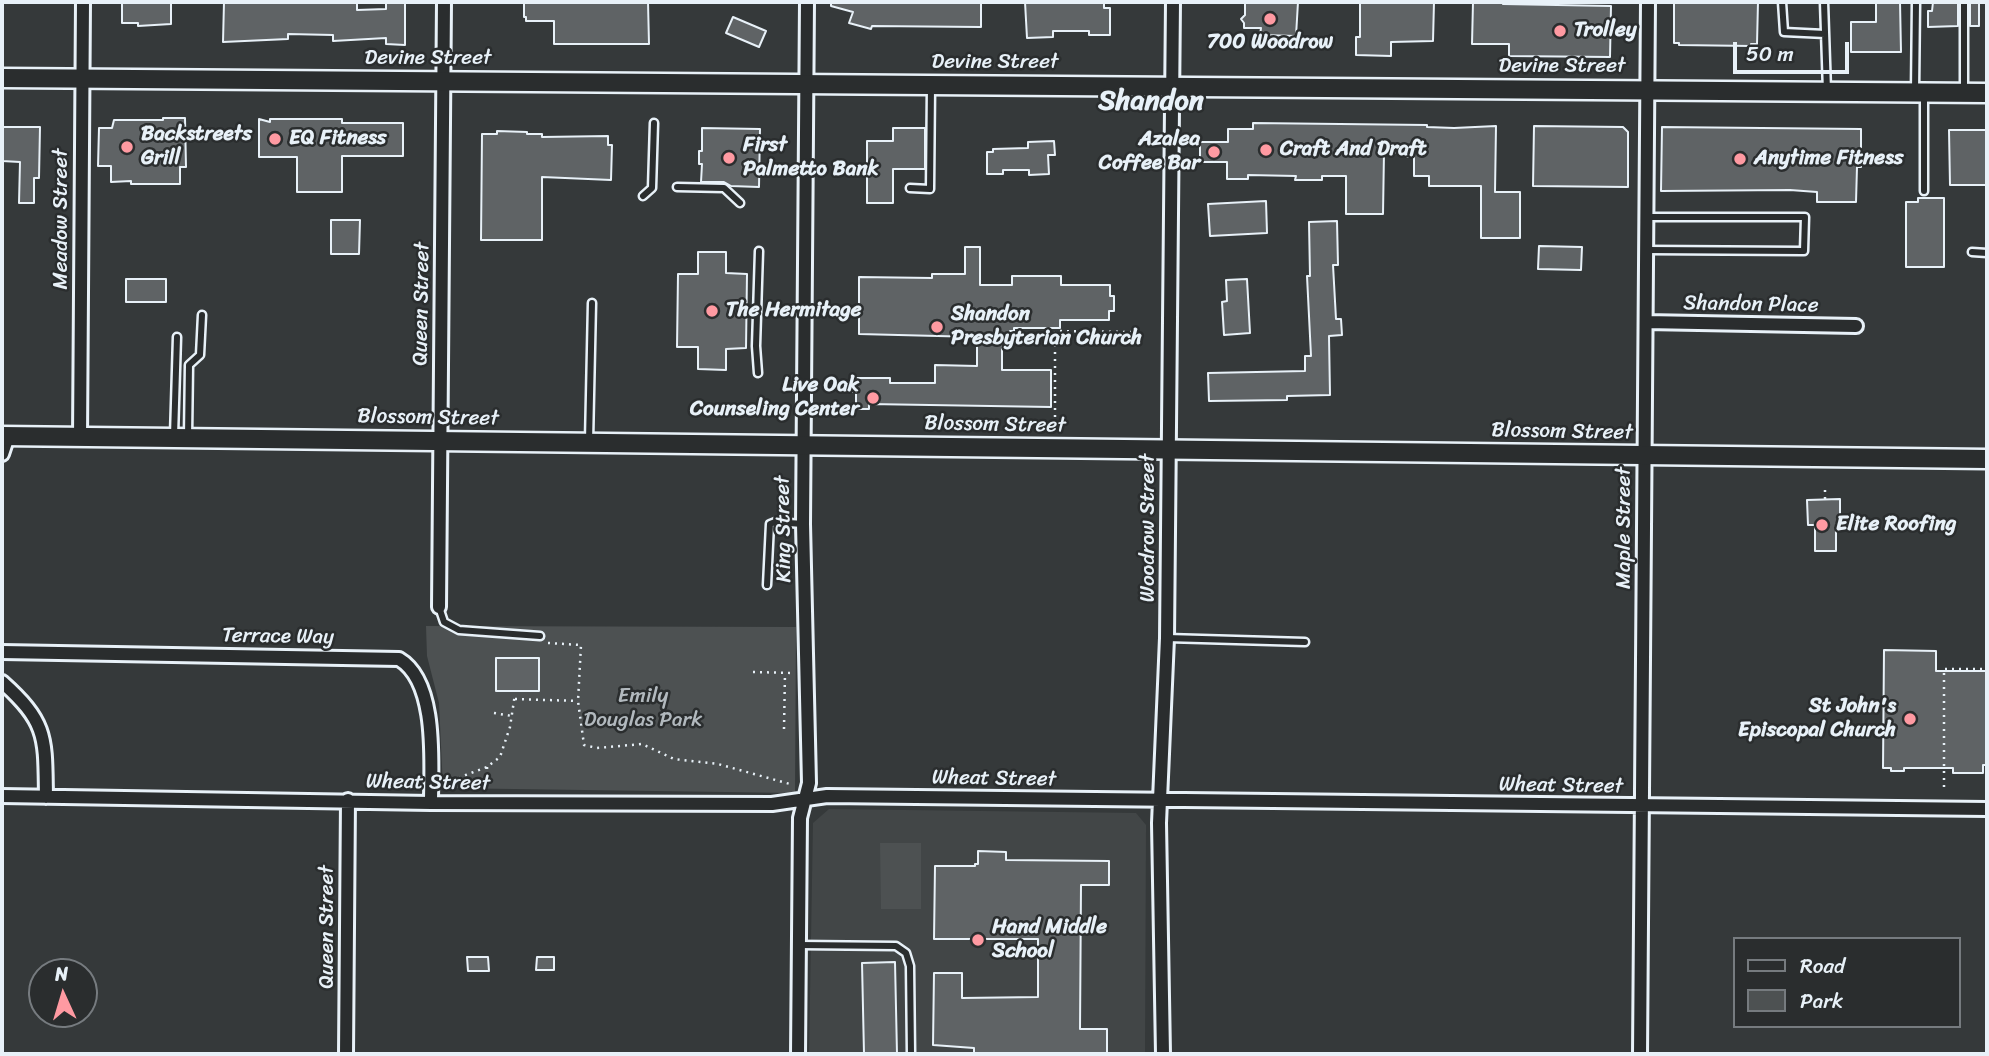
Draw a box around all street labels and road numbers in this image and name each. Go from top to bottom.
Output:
street label: Devine Street [365,46,491,72]
street label: Devine Street [932,50,1058,76]
street label: Devine Street [1499,54,1625,80]
street label: Meadow Street [49,149,75,289]
street label: Queen Street [408,242,436,366]
street label: Shandon Place [1683,291,1819,319]
street label: Blossom Street [357,404,499,432]
street label: Blossom Street [924,411,1066,439]
street label: Blossom Street [1491,418,1633,446]
street label: Woodrow Street [1136,454,1162,602]
street label: Maple Street [1612,467,1638,589]
street label: King Street [770,475,798,583]
street label: Terrace Way [222,623,334,651]
street label: Wheat Street [932,765,1056,793]
street label: Wheat Street [366,769,490,797]
street label: Wheat Street [1499,772,1623,800]
street label: Queen Street [315,865,341,989]

